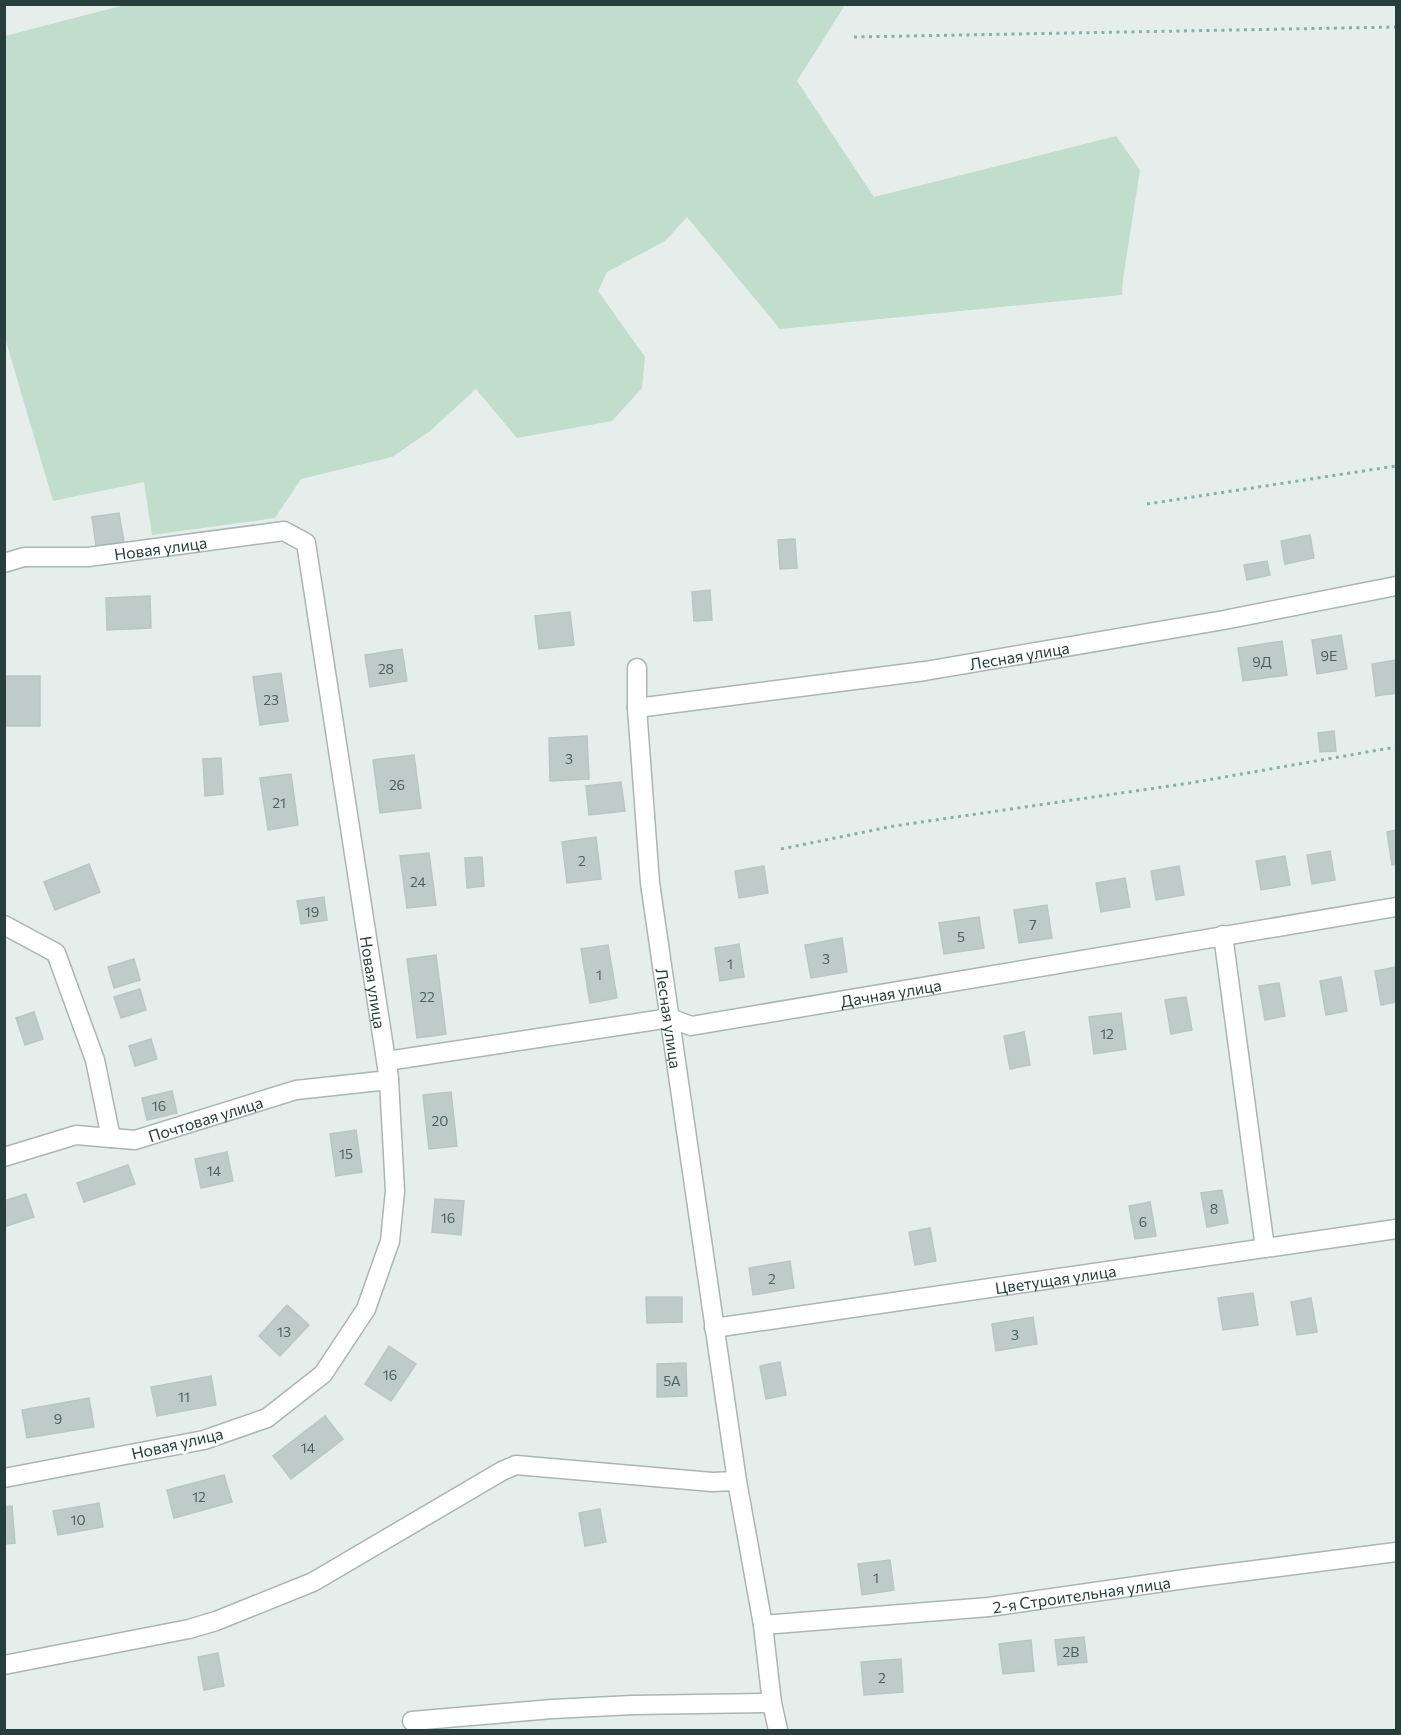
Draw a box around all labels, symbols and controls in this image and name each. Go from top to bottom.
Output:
street label: Новая улица [113,532,208,563]
street label: Лесная улица [968,637,1071,673]
house number: 9Е [1321,647,1337,664]
house number: 9Д [1252,653,1272,670]
house number: 28 [378,660,394,677]
house number: 23 [263,691,279,708]
house number: 3 [565,750,573,767]
house number: 26 [389,776,405,793]
house number: 21 [272,794,286,811]
house number: 2 [578,852,586,869]
house number: 24 [410,873,427,890]
house number: 19 [305,903,319,920]
house number: 7 [1029,916,1037,933]
house number: 5 [957,928,965,945]
street label: Новая улица [357,934,390,1030]
house number: 3 [822,950,830,967]
house number: 1 [727,955,733,972]
house number: 1 [596,966,602,983]
street label: Лесная улица [653,967,686,1069]
street label: Дачная улица [839,974,943,1010]
house number: 22 [419,988,435,1005]
house number: 12 [1100,1025,1114,1042]
street label: Почтовая улица [146,1091,265,1145]
house number: 16 [152,1097,166,1114]
house number: 20 [432,1112,448,1129]
house number: 15 [339,1145,353,1162]
house number: 14 [207,1162,222,1179]
house number: 8 [1210,1200,1218,1217]
house number: 16 [441,1209,455,1226]
house number: 6 [1139,1213,1147,1230]
street label: Цветущая улица [994,1260,1117,1297]
house number: 2 [768,1270,776,1287]
house number: 13 [277,1323,291,1340]
house number: 3 [1011,1326,1019,1343]
house number: 16 [383,1366,397,1383]
house number: 5А [663,1372,681,1389]
house number: 11 [178,1388,190,1405]
house number: 9 [54,1410,62,1427]
street label: Новая улица [129,1423,225,1463]
house number: 14 [301,1439,316,1456]
house number: 12 [192,1488,206,1505]
house number: 10 [70,1511,86,1528]
house number: 1 [873,1569,879,1586]
street label: 2-я Строительная улица [991,1572,1172,1616]
house number: 2В [1063,1643,1079,1660]
house number: 2 [878,1669,886,1686]

